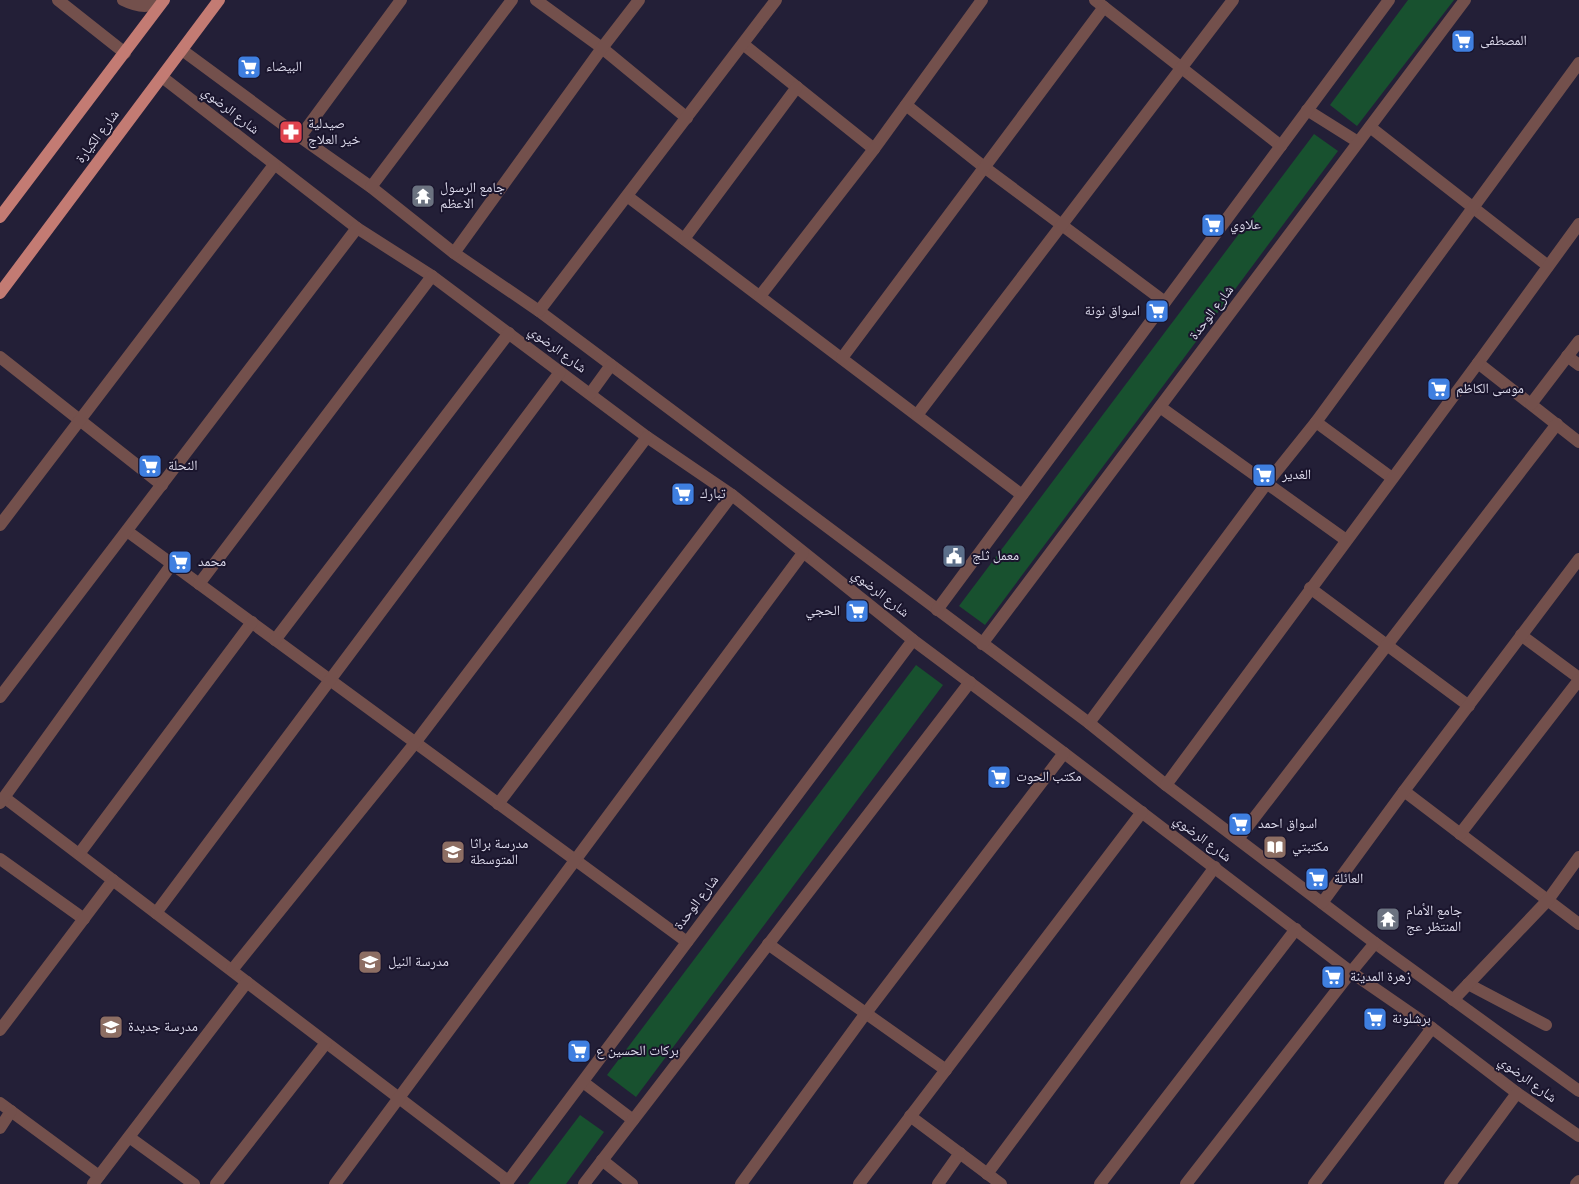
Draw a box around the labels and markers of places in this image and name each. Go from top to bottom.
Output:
supermarket icon: المصطفى [1450,28,1476,54]
place label: المصطفى [1480,33,1527,50]
supermarket icon: البيضاء [236,54,262,80]
place label: البيضاء [266,59,302,76]
place label: صيدلية خير العلاج [308,116,361,149]
pharmacy icon: صيدلية خير العلاج [278,119,304,145]
place label: جامع الرسول الاعظم [440,180,505,213]
temple icon: جامع الرسول الاعظم [410,183,436,209]
supermarket icon: علاوي [1200,212,1226,238]
place label: علاوي [1230,217,1261,235]
supermarket icon: اسواق نونة [1144,298,1170,324]
place label: اسواق نونة [1085,303,1140,320]
supermarket icon: موسى الكاظم [1426,376,1452,402]
place label: موسى الكاظم [1456,381,1524,398]
supermarket icon: النحلة [137,453,163,479]
place label: النحلة [168,458,197,475]
supermarket icon: الغدير [1251,462,1277,488]
place label: الغدير [1281,467,1311,484]
supermarket icon: تبارك [670,481,696,507]
place label: تبارك [700,486,726,503]
public building icon: معمل ثلج [941,543,967,569]
place label: معمل ثلج [972,548,1019,565]
supermarket icon: محمد [167,549,193,575]
place label: محمد [198,554,226,571]
supermarket icon: الحجي [844,598,870,624]
place label: الحجي [805,603,840,621]
supermarket icon: مكتب الحوت [986,764,1012,790]
place label: مكتب الحوت [1016,769,1082,786]
supermarket icon: اسواق احمد [1227,811,1253,837]
place label: اسواق احمد [1258,816,1317,833]
library icon: مكتبتي [1262,834,1288,860]
place label: مدرسة براثا المتوسطة [470,836,528,869]
school or university icon: مدرسة براثا المتوسطة [440,839,466,865]
place label: مكتبتي [1292,839,1329,857]
supermarket icon: العائلة [1304,866,1330,892]
place label: العائلة [1334,871,1363,888]
place label: جامع الأمام المنتظر عج [1406,903,1462,936]
temple icon: جامع الأمام المنتظر عج [1375,906,1401,932]
school or university icon: مدرسة النيل [357,949,383,975]
place label: مدرسة النيل [388,954,449,971]
supermarket icon: زهرة المدينة [1320,964,1346,990]
place label: زهرة المدينة [1350,969,1411,986]
supermarket icon: برشلونة [1362,1006,1388,1032]
place label: برشلونة [1392,1011,1431,1028]
school or university icon: مدرسة جديدة [98,1014,124,1040]
place label: مدرسة جديدة [128,1019,198,1036]
supermarket icon: بركات الحسين ع [566,1038,592,1064]
place label: بركات الحسين ع [596,1043,679,1060]

